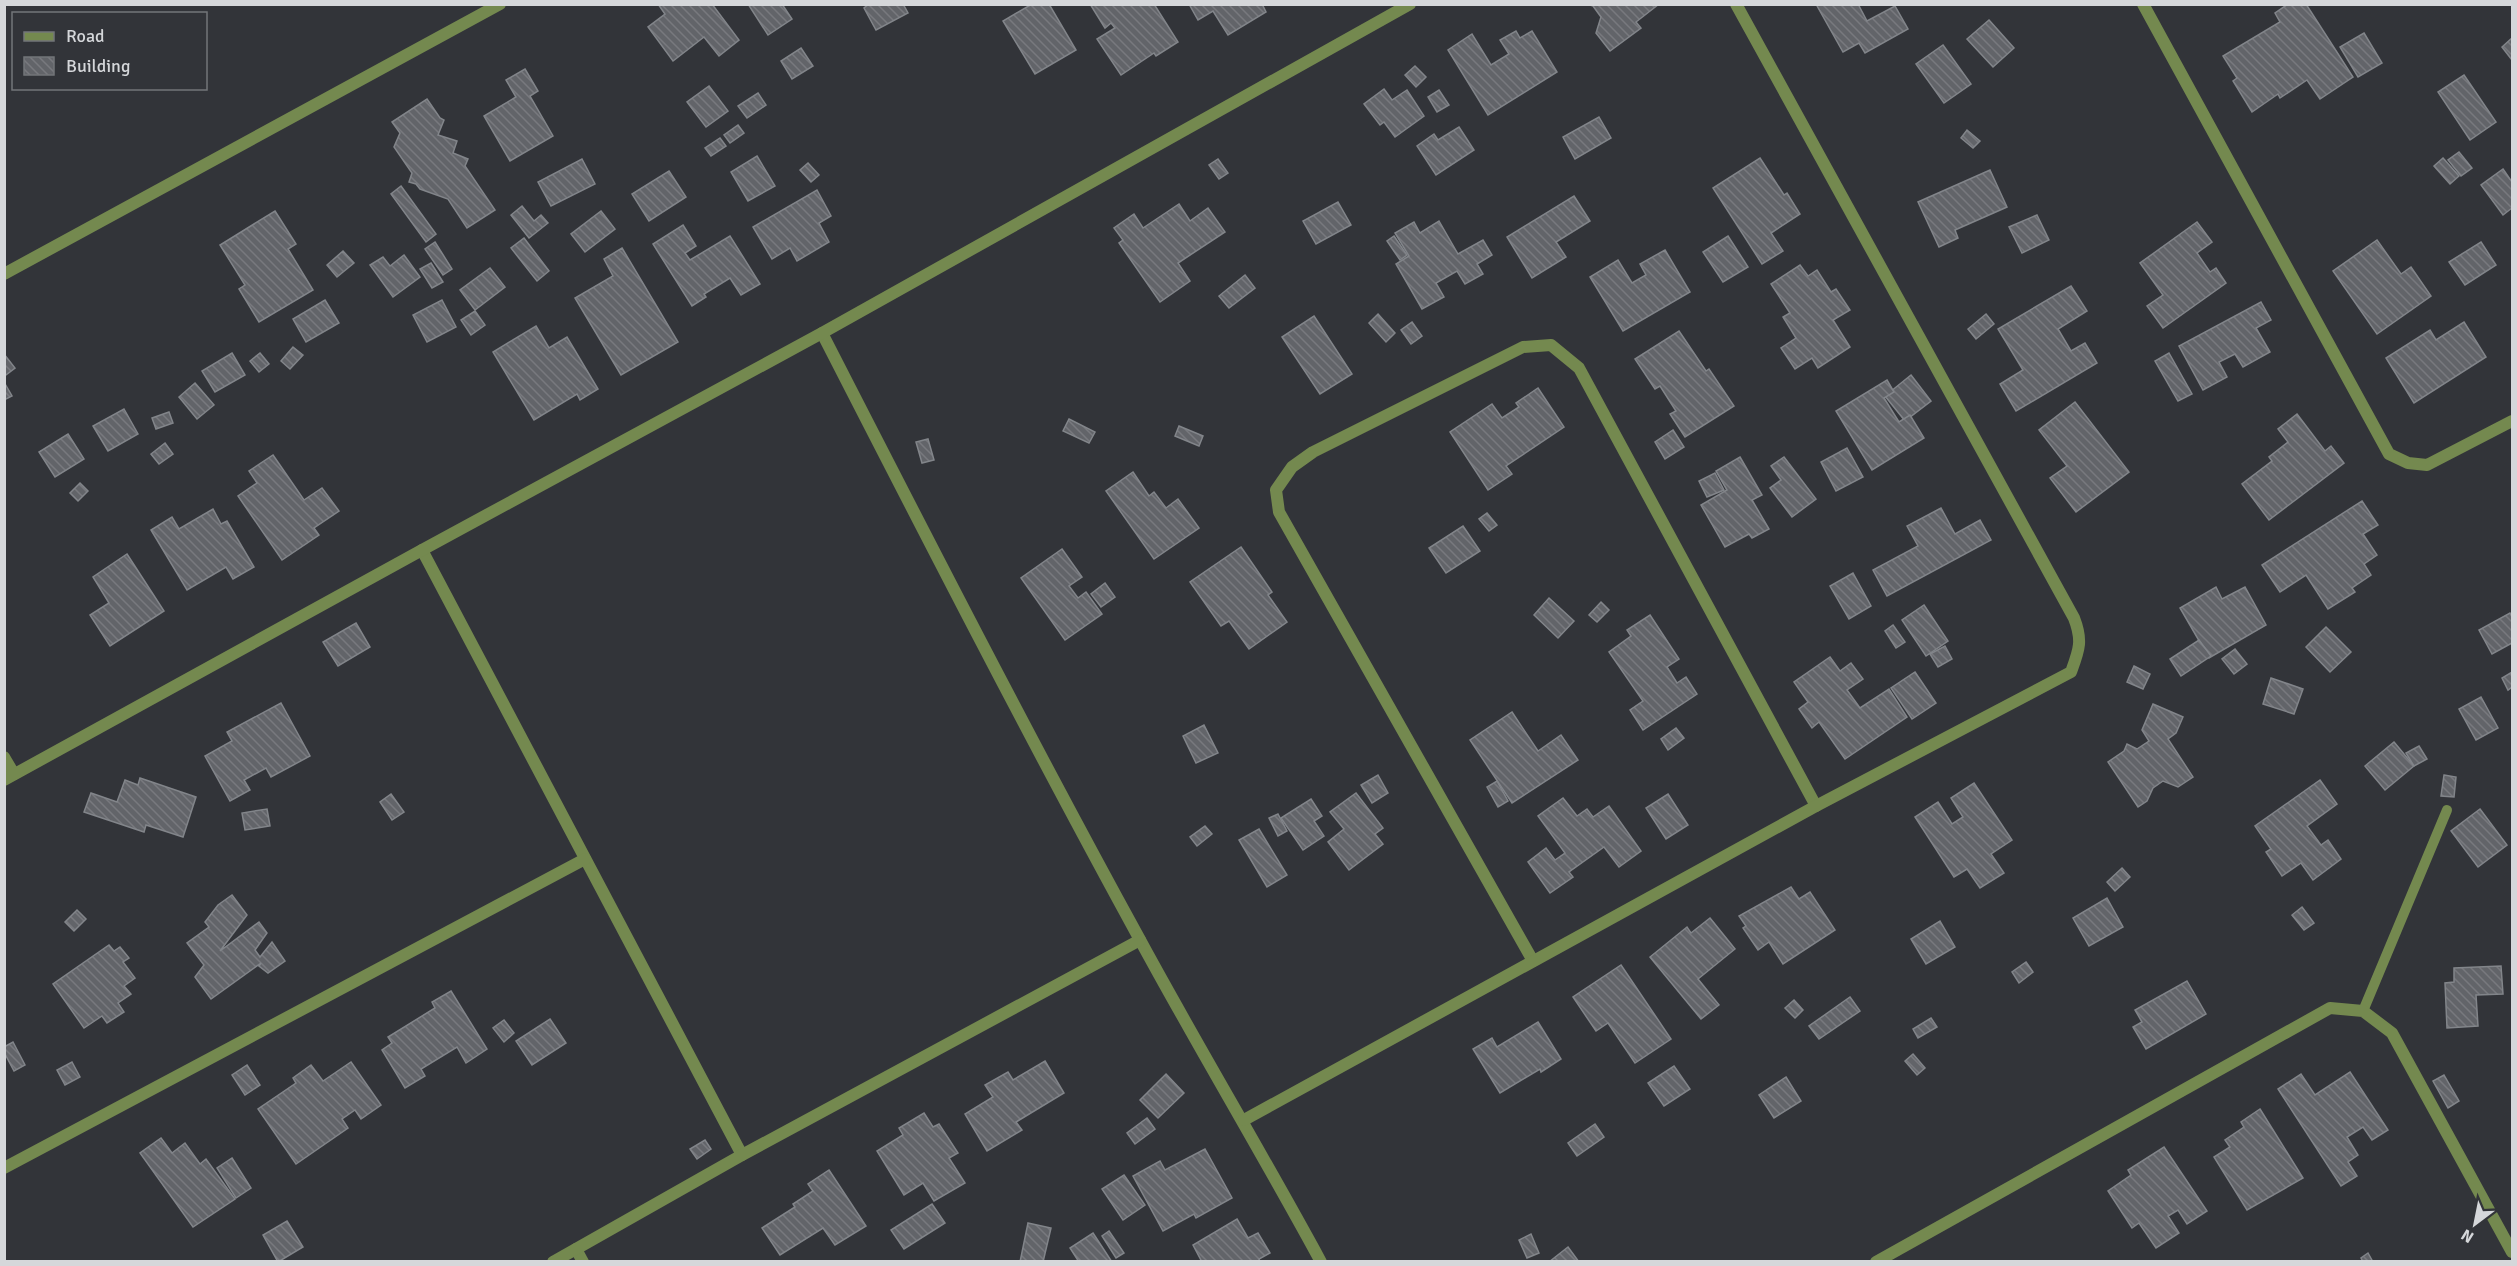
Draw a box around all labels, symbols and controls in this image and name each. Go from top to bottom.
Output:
legend [12,12,207,90]
text: Road [66,25,105,47]
text: Building [66,55,130,77]
north arrow [2445,1194,2505,1254]
text: N [2458,1224,2478,1247]

